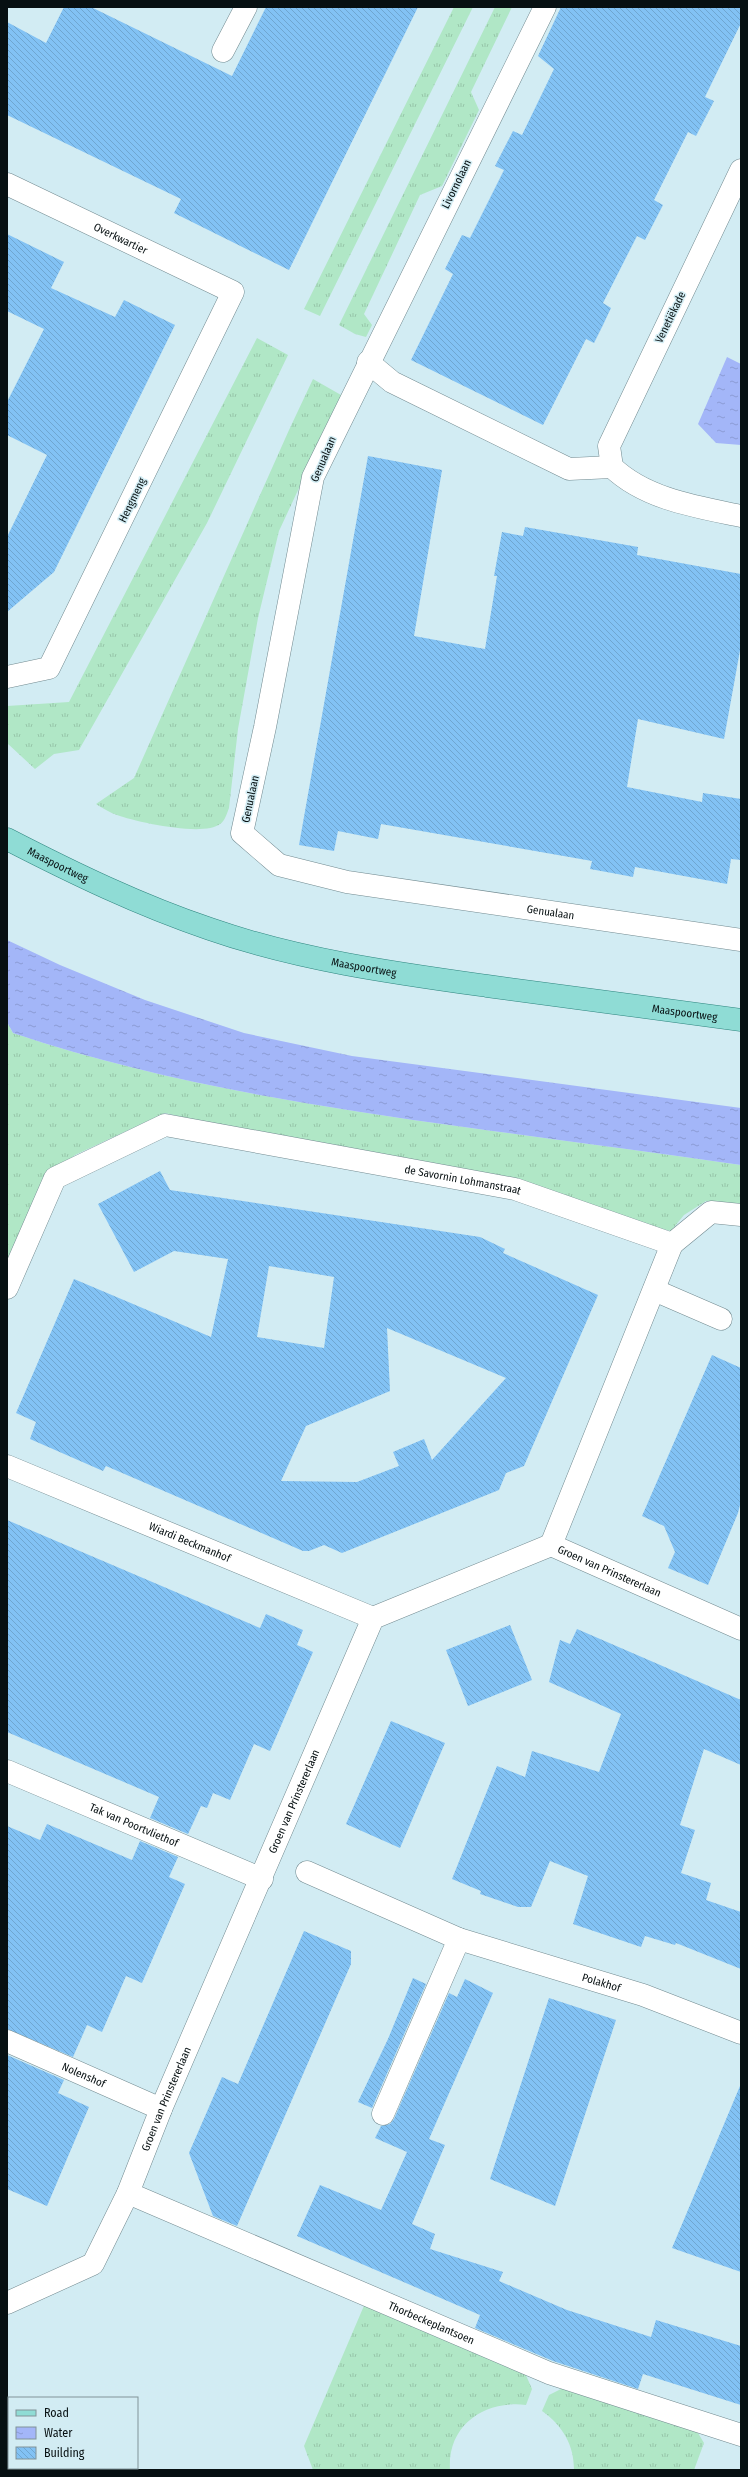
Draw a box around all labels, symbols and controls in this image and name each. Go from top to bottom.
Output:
street label: Livornolaan [439,158,474,211]
street label: Overkwartier [91,220,150,257]
street label: Venetiëkade [652,289,688,345]
street label: Genualaan [308,435,339,484]
street label: Hengmeng [116,475,149,525]
street label: Genualaan [239,774,262,824]
street label: Maaspoortweg [25,845,91,886]
street label: Genualaan [526,903,575,922]
street label: Maaspoortweg [330,955,398,980]
street label: Maaspoortweg [651,1002,719,1024]
street label: de Savornin Lohmanstraat [404,1163,523,1198]
street label: Wiardi Beckmanhof [147,1520,233,1565]
street label: Groen van Prinstererlaan [556,1543,663,1600]
street label: Groen van Prinstererlaan [266,1748,322,1855]
street label: Tak van Poortvliethof [87,1801,181,1850]
street label: Polakhof [580,1971,623,1995]
street label: Groen van Prinstererlaan [139,2045,194,2153]
street label: Nolenshof [60,2060,108,2091]
street label: Thorbeckeplantsoen [386,2299,476,2347]
legend [8,2397,138,2469]
text: Road [44,2406,69,2420]
text: Water [44,2426,73,2440]
text: Building [44,2446,85,2460]

